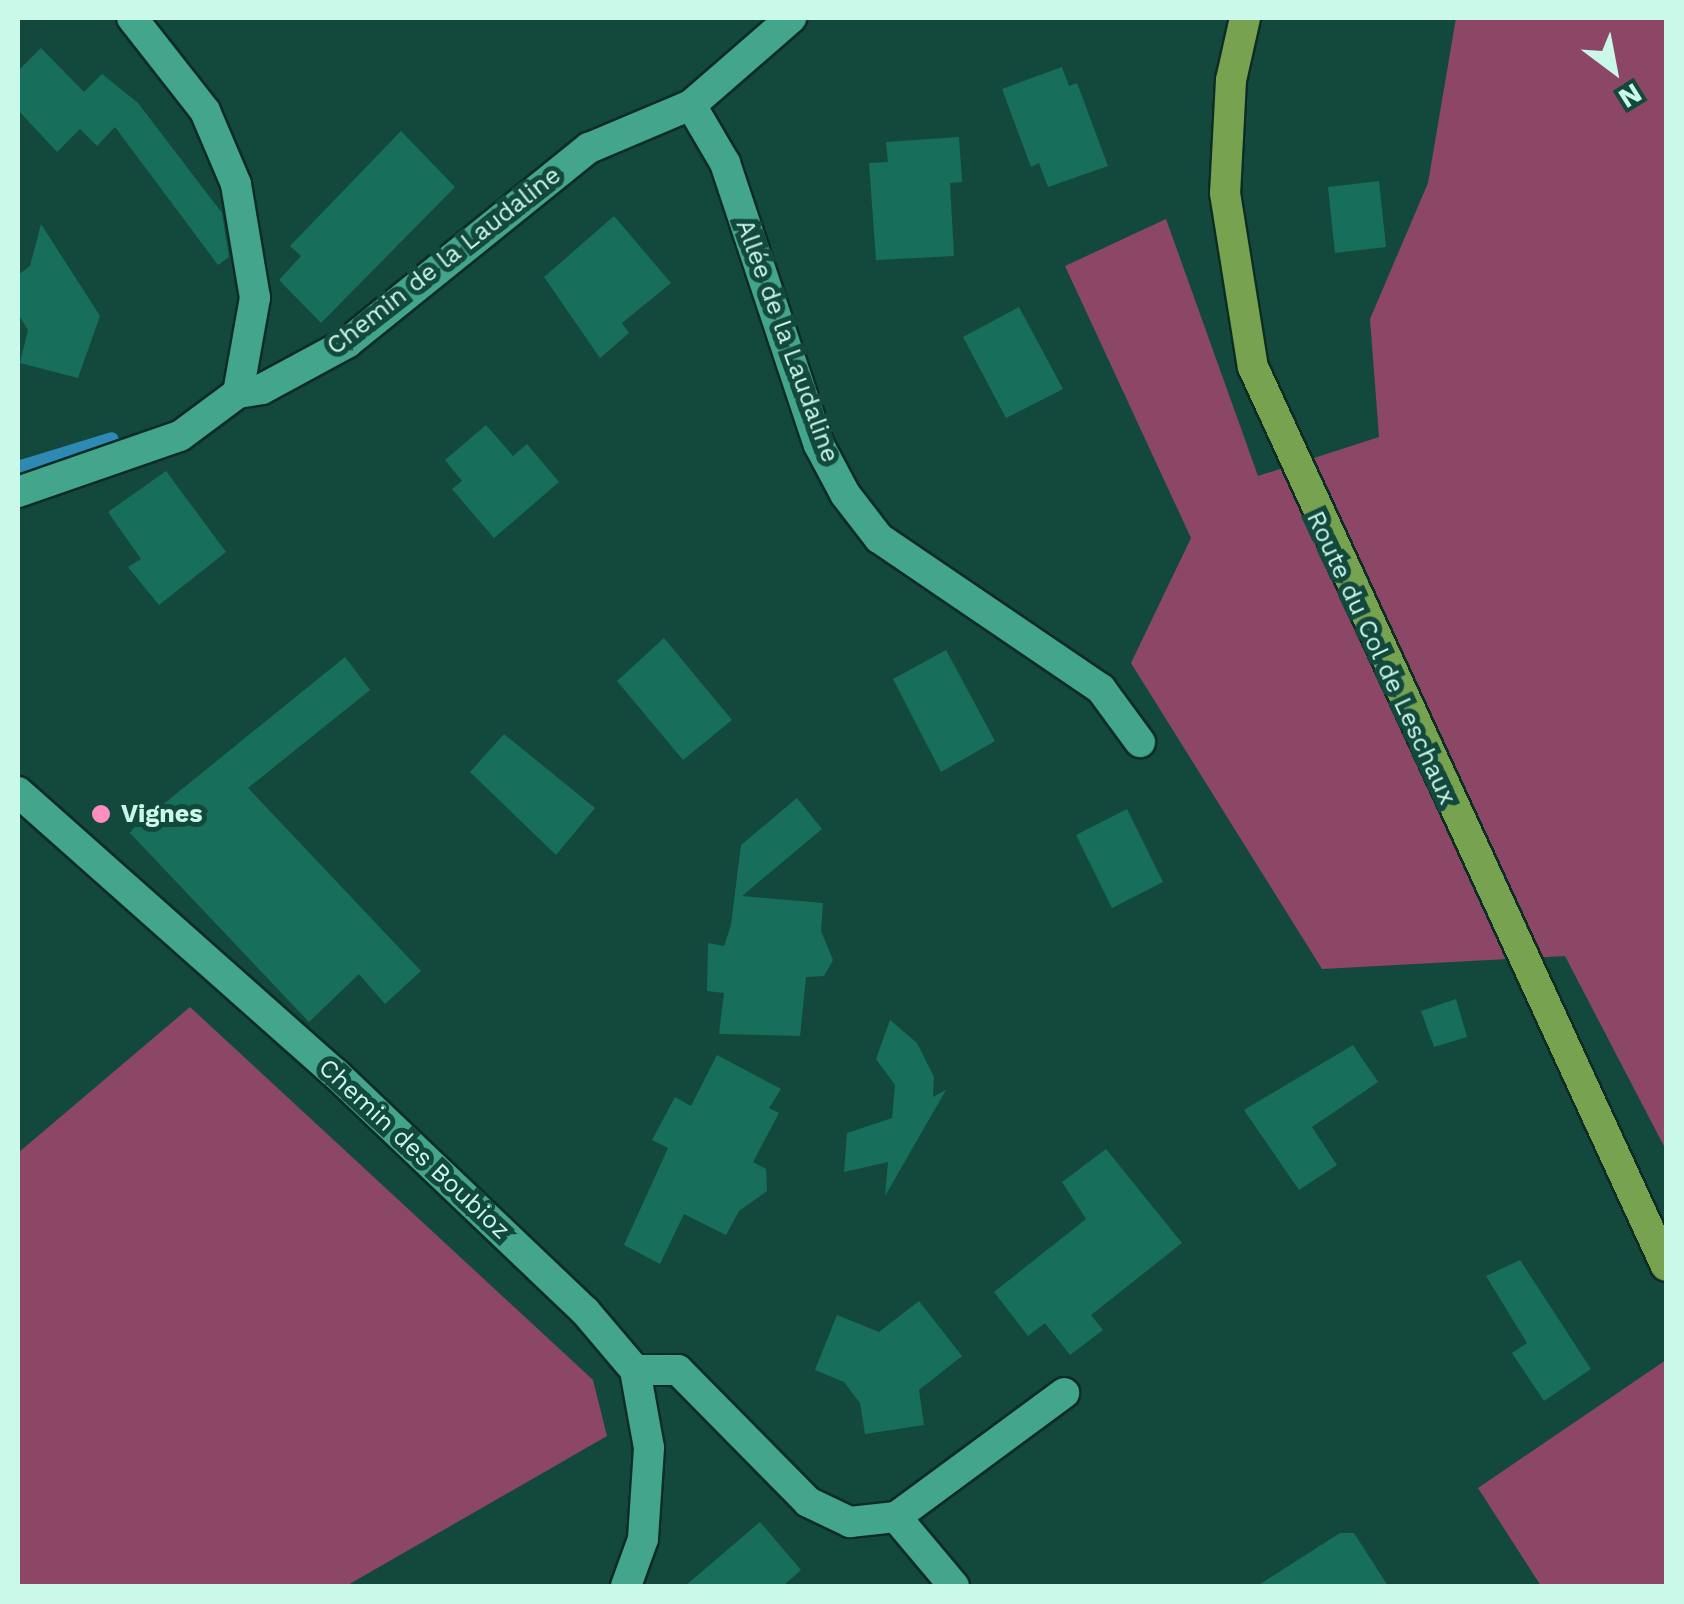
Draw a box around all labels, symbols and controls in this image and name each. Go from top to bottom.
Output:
north arrow [1564,20,1664,120]
text: N [1613,76,1648,115]
street label: Chemin de la Laudaline [321,160,567,362]
street label: Allée de la Laudaline [729,215,845,467]
street label: Route du Col de Leschaux [1300,506,1462,810]
place label: Vignes [121,799,203,829]
marker: Vignes [90,803,112,825]
street label: Chemin des Boubioz [312,1053,516,1245]

